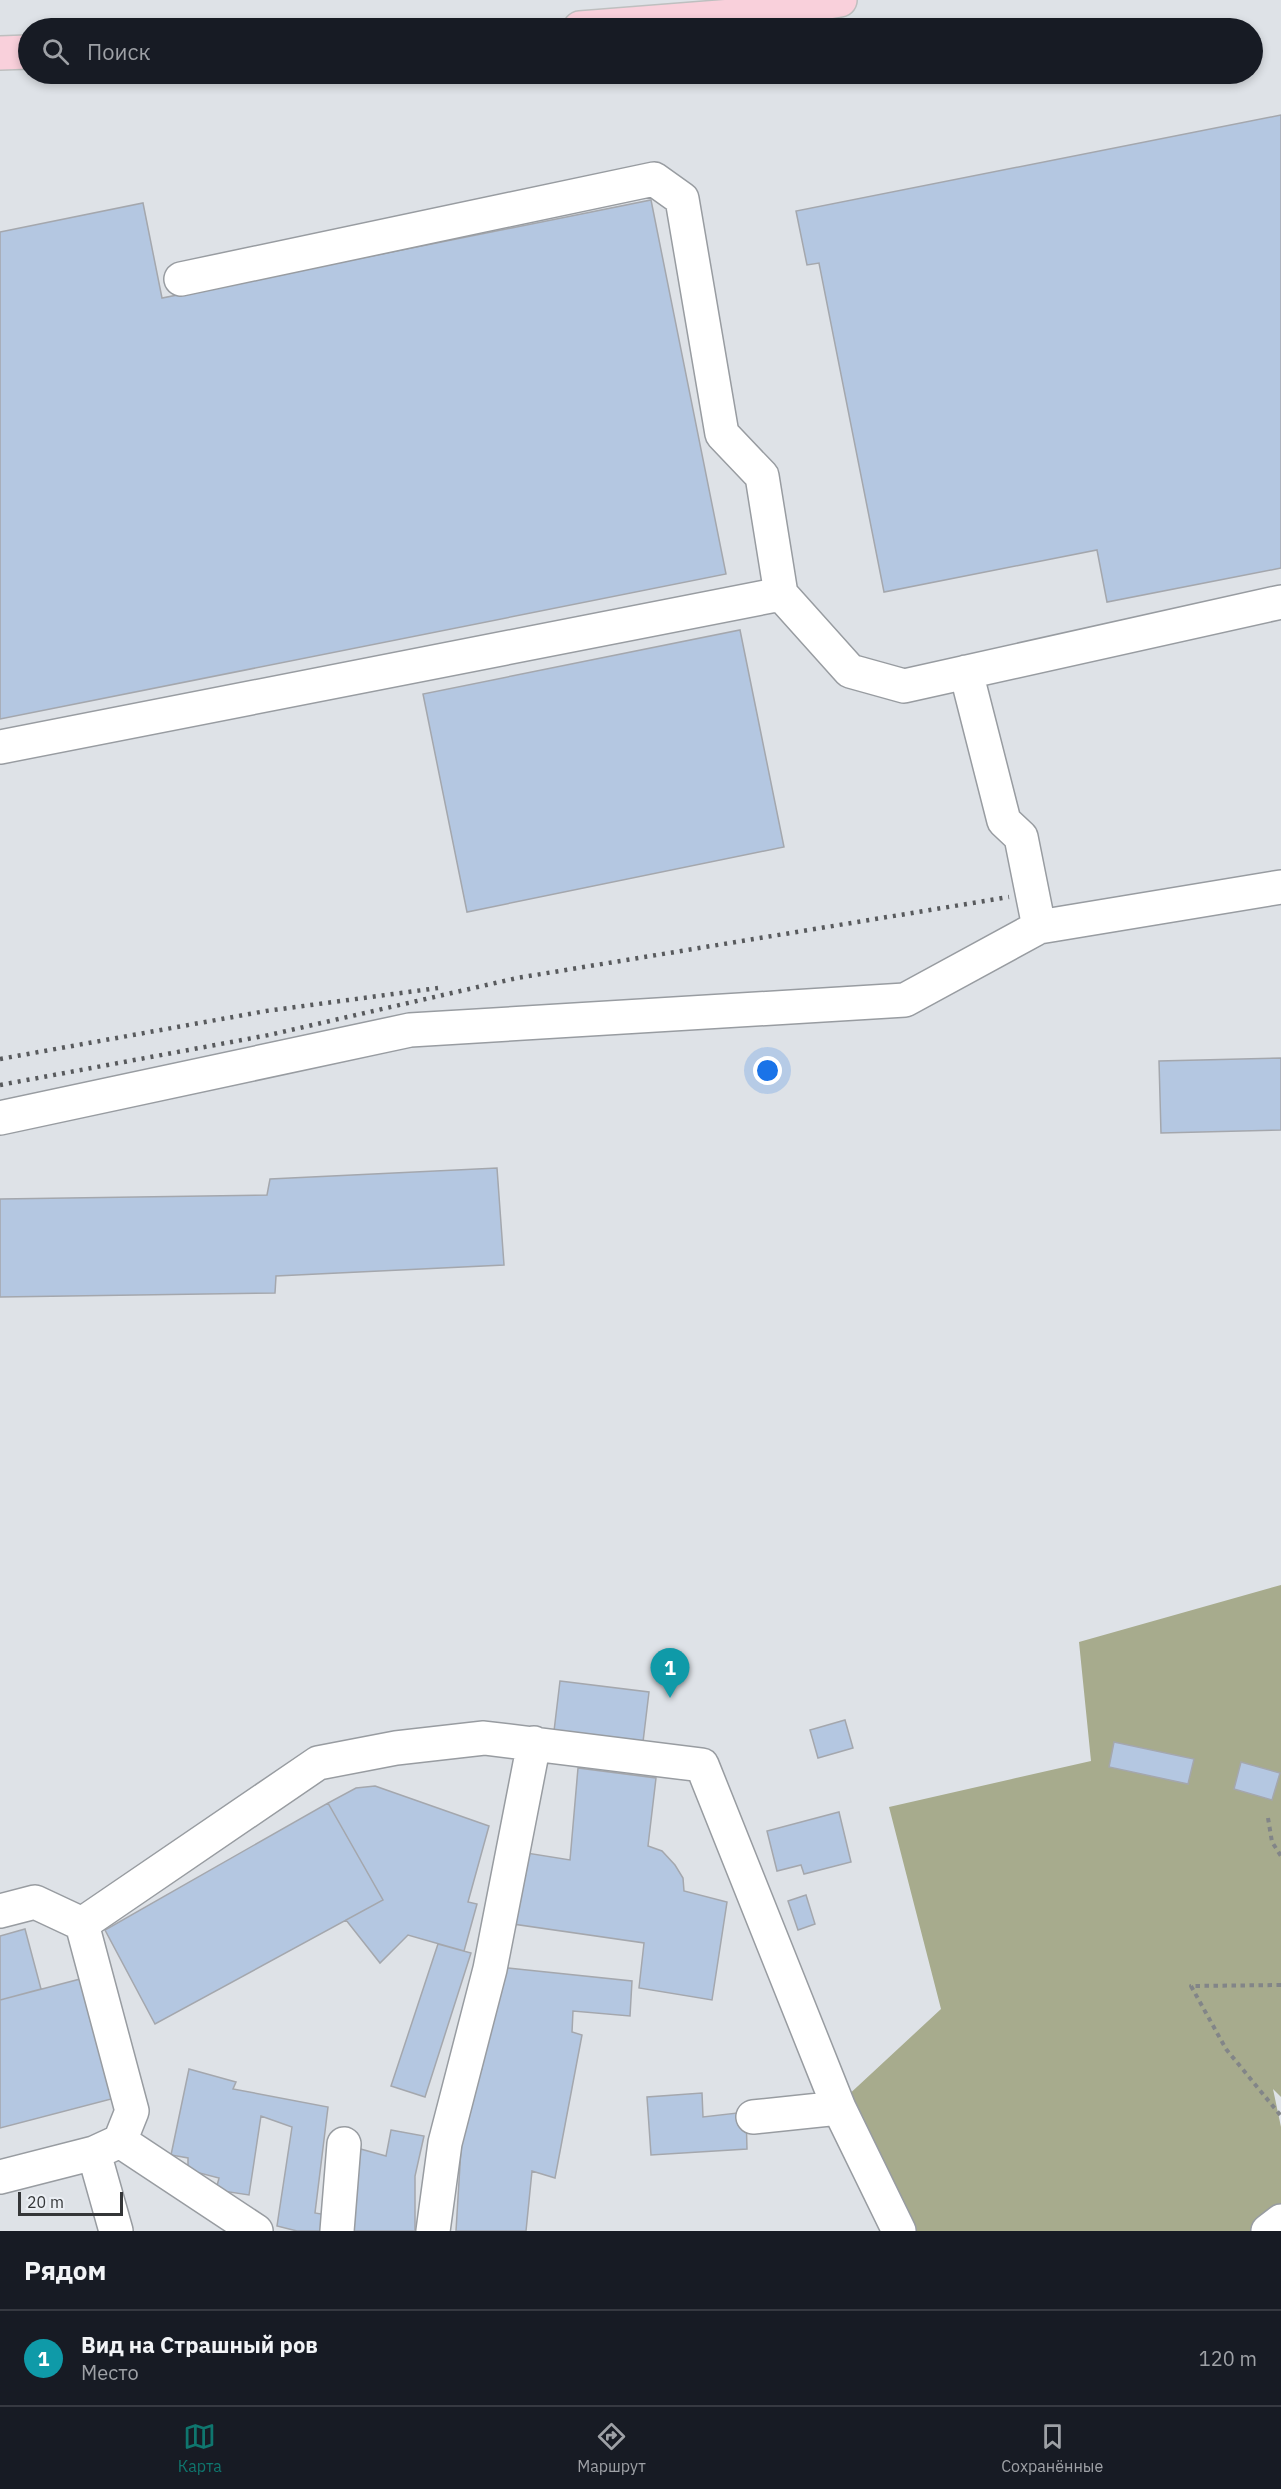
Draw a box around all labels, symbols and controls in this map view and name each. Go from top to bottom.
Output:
search box [18,18,1263,84]
icon: search [39,35,72,68]
text: Поиск [87,37,151,66]
your location [753,1056,782,1085]
pin: 1 [650,1648,690,1698]
scale bar [18,2189,123,2216]
text: 20 m [27,2192,64,2212]
text: Рядом [24,2253,106,2287]
text: Вид на Страшный ров [81,2330,318,2359]
text: 1 [38,2345,50,2372]
text: 120 m [1199,2345,1257,2372]
text: Место [81,2359,139,2386]
tab: Карта [178,2420,222,2476]
tab: Маршрут [577,2420,646,2476]
tab: Сохранённые [1001,2420,1103,2476]

